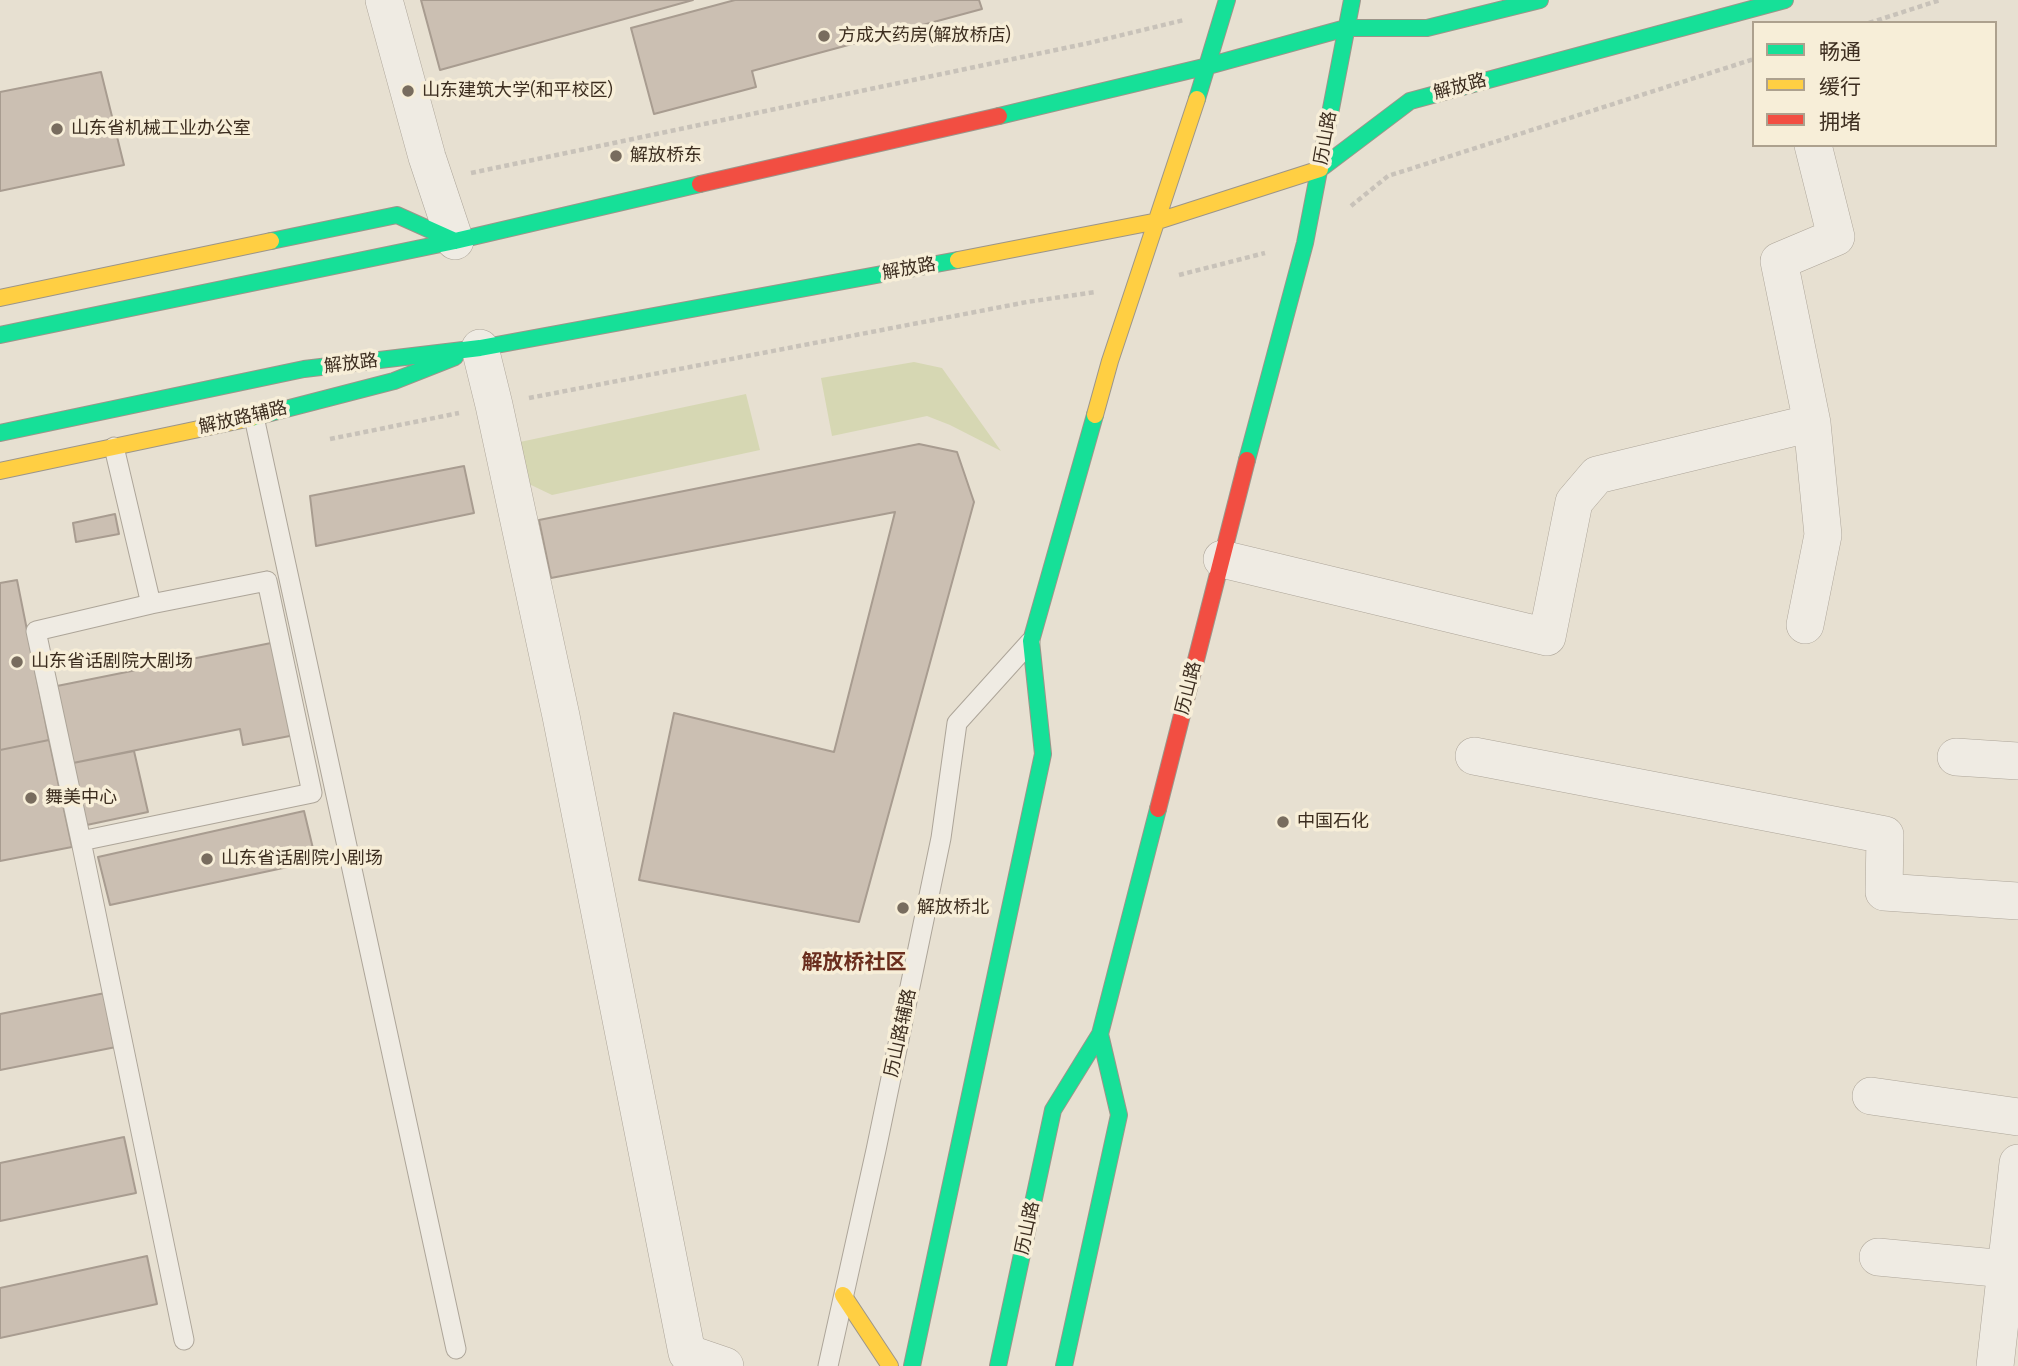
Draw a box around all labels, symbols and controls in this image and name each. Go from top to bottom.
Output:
legend [1752,21,1997,147]
place label: 方成大药房(解放桥店) [838,25,1011,47]
marker: 方成大药房(解放桥店) [816,28,832,44]
text: 畅通 [1819,39,1861,65]
street label: 解放路 [1431,70,1489,104]
text: 缓行 [1819,74,1861,100]
place label: 山东建筑大学(和平校区) [422,80,613,102]
marker: 山东建筑大学(和平校区) [400,83,416,99]
text: 拥堵 [1819,109,1861,135]
street label: 历山路 [1311,110,1341,166]
place label: 山东省机械工业办公室 [71,118,251,140]
marker: 山东省机械工业办公室 [49,121,65,137]
place label: 解放桥东 [630,145,702,167]
marker: 解放桥东 [608,148,624,164]
street label: 解放路 [881,254,937,284]
street label: 解放路 [323,350,379,378]
street label: 解放路辅路 [197,397,289,439]
place label: 山东省话剧院大剧场 [31,651,193,673]
marker: 山东省话剧院大剧场 [9,654,25,670]
street label: 历山路 [1172,659,1206,717]
place label: 舞美中心 [45,787,117,809]
marker: 舞美中心 [23,790,39,806]
place label: 中国石化 [1297,811,1369,833]
marker: 中国石化 [1275,814,1291,830]
place label: 山东省话剧院小剧场 [221,848,383,870]
marker: 山东省话剧院小剧场 [199,851,215,867]
place label: 解放桥北 [917,897,989,919]
marker: 解放桥北 [895,900,911,916]
district label: 解放桥社区 [802,950,906,976]
street label: 历山路辅路 [881,987,921,1079]
street label: 历山路 [1012,1199,1044,1257]

